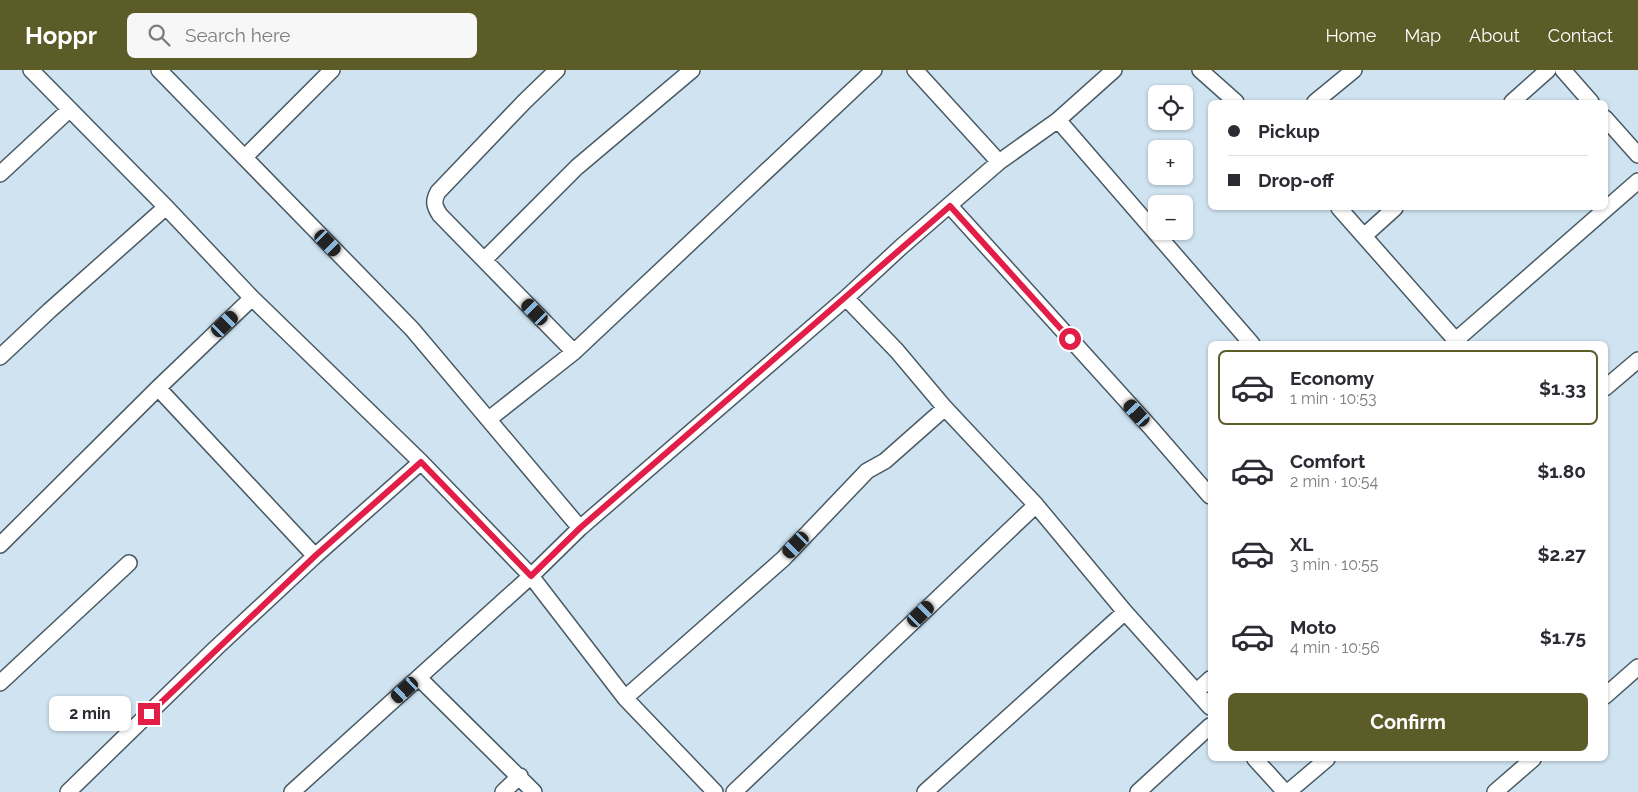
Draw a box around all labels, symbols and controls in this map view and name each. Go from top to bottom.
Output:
search box [127,13,477,58]
text: Hoppr [25,21,97,50]
icon: search [145,21,173,49]
text: Search here [185,24,290,46]
text: Home [1325,25,1376,46]
text: Map [1404,25,1441,46]
text: About [1469,25,1520,46]
text: Contact [1548,25,1613,46]
map controls [1148,85,1193,240]
button: locate [1148,85,1193,130]
text: Pickup [1258,120,1320,142]
button: + [1148,140,1193,185]
text: Drop-off [1258,169,1334,191]
button: − [1148,195,1193,240]
car [312,227,343,259]
car [519,296,550,328]
car [208,308,241,340]
route start [1059,328,1081,350]
icon: car [1230,365,1275,410]
text: Economy [1290,367,1374,389]
text: $1.33 [1539,377,1586,399]
text: 1 min · 10:53 [1290,389,1377,408]
car [1121,397,1152,429]
icon: car [1230,448,1275,493]
text: Comfort [1290,450,1365,472]
text: $1.80 [1537,460,1586,482]
text: 2 min · 10:54 [1290,472,1378,491]
car [780,529,811,561]
icon: car [1230,531,1275,576]
text: XL [1290,533,1313,555]
text: $2.27 [1538,543,1586,565]
text: 3 min · 10:55 [1290,555,1378,574]
car [904,598,937,630]
icon: car [1230,614,1275,659]
text: Moto [1290,616,1336,638]
text: $1.75 [1540,626,1586,648]
text: 4 min · 10:56 [1290,638,1380,657]
car [388,674,421,706]
button: Confirm [1228,693,1588,751]
callout: 2 min [49,696,132,732]
route end [138,703,160,725]
text: 2 min [69,704,111,723]

